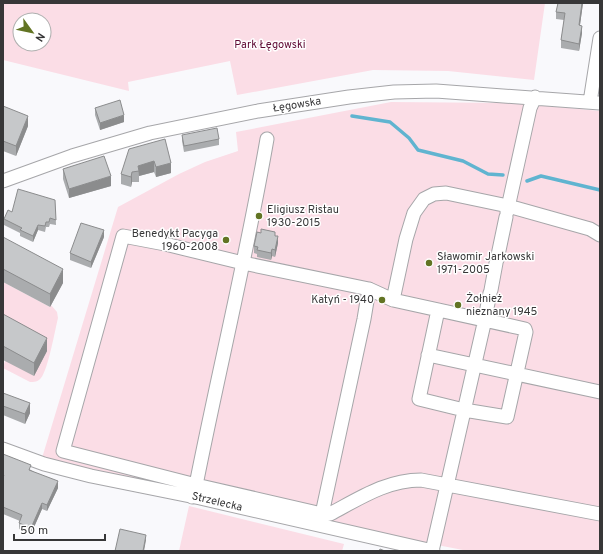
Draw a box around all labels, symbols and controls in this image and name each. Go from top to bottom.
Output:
north arrow [12,12,52,52]
text: N [32,30,48,44]
park label: Park Łęgowski [234,38,306,52]
street label: Łęgowska [272,94,322,116]
place label: Eligiusz Ristau 1930-2015 [267,203,339,230]
marker: Eligiusz Ristau 1930-2015 [254,211,264,221]
place label: Benedykt Pacyga 1960-2008 [132,227,218,254]
marker: Benedykt Pacyga 1960-2008 [221,235,231,245]
place label: Sławomir Jarkowski 1971-2005 [437,250,534,277]
marker: Sławomir Jarkowski 1971-2005 [424,258,434,268]
place label: Żołnież nieznany 1945 [466,291,538,319]
place label: Katyń - 1940 [311,293,374,307]
marker: Katyń - 1940 [377,295,387,305]
marker: Żołnież nieznany 1945 [453,300,463,310]
street label: Strzelecka [190,489,244,515]
scale bar [14,516,105,542]
text: 50 m [20,523,48,539]

